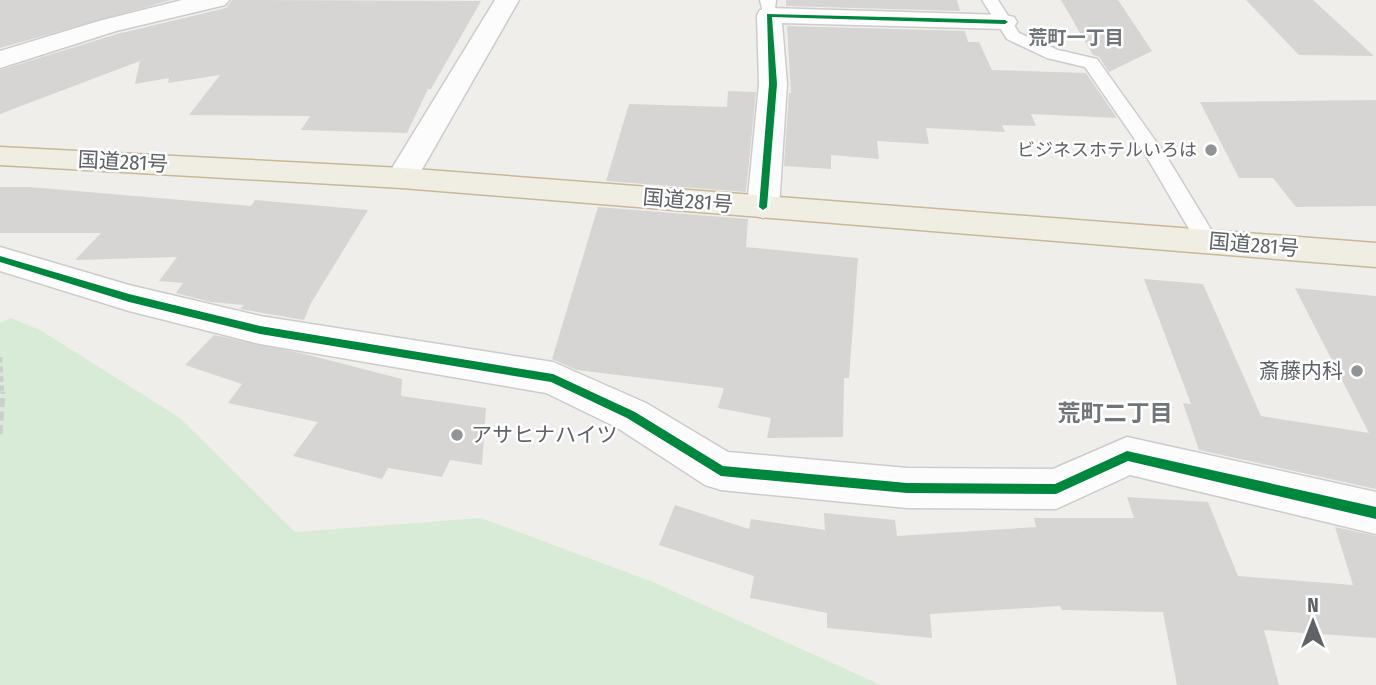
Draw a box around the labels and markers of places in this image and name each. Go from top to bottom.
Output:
place label: ビジネスホテルいろは [1017,139,1197,161]
marker: ビジネスホテルいろは [1203,142,1219,158]
place label: 斎藤内科 [1259,358,1343,384]
marker: 斎藤内科 [1349,363,1365,379]
place label: アサヒナハイツ [471,422,618,448]
marker: アサヒナハイツ [449,427,465,443]

